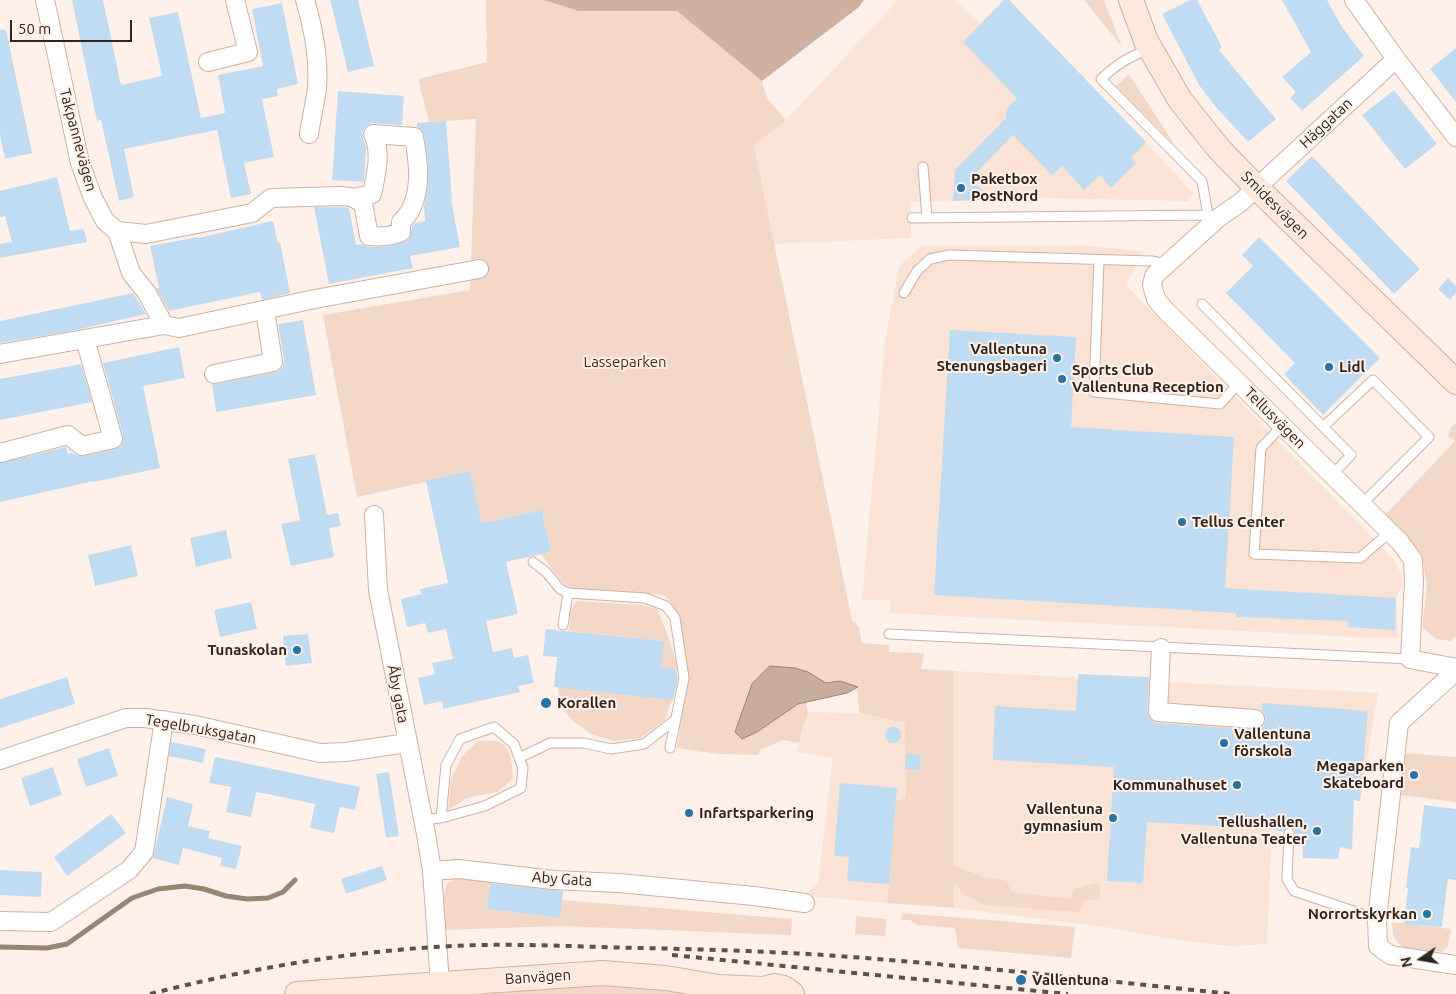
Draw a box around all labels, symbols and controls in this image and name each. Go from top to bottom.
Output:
scale bar [12,10,135,42]
text: 50 m [18,20,51,37]
street label: Takpannevägen [56,87,100,193]
street label: Häggatan [1296,94,1356,152]
street label: Smidesvägen [1237,167,1313,243]
place label: Paketbox PostNord [971,170,1038,205]
marker: Paketbox PostNord [955,182,967,194]
place label: Vallentuna Stenungsbageri [936,340,1047,375]
marker: Vallentuna Stenungsbageri [1051,352,1063,364]
park label: Lasseparken [584,353,666,371]
place label: Lidl [1339,358,1365,376]
place label: Sports Club Vallentuna Reception [1072,361,1224,396]
marker: Lidl [1323,361,1335,373]
marker: Sports Club Vallentuna Reception [1056,373,1068,385]
street label: Tellusvägen [1241,384,1309,452]
place label: Tellus Center [1192,513,1285,531]
marker: Tellus Center [1176,516,1188,528]
place label: Tunaskolan [208,641,287,659]
marker: Tunaskolan [291,644,303,656]
street label: Åby gata [384,663,412,725]
place label: Korallen [557,694,616,712]
marker: Korallen [539,696,553,710]
street label: Tegelbruksgatan [144,710,258,748]
place label: Vallentuna förskola [1234,725,1311,760]
marker: Vallentuna förskola [1218,737,1230,749]
place label: Megaparken Skateboard [1316,757,1404,792]
marker: Megaparken Skateboard [1408,769,1420,781]
place label: Kommunalhuset [1113,776,1227,794]
marker: Kommunalhuset [1231,779,1243,791]
place label: Vallentuna gymnasium [1024,800,1103,835]
place label: Infartsparkering [699,804,814,822]
marker: Infartsparkering [683,807,695,819]
marker: Vallentuna gymnasium [1107,812,1119,824]
place label: Tellushallen, Vallentuna Teater [1181,813,1307,848]
marker: Tellushallen, Vallentuna Teater [1311,825,1323,837]
street label: Aby Gata [531,868,593,890]
place label: Norrortskyrkan [1308,905,1417,923]
marker: Norrortskyrkan [1421,908,1433,920]
north arrow [1396,934,1446,984]
text: N [1397,955,1415,969]
street label: Banvägen [504,966,572,988]
place label: Vallentuna [1032,971,1109,989]
marker: Vallentuna [1014,973,1028,987]

